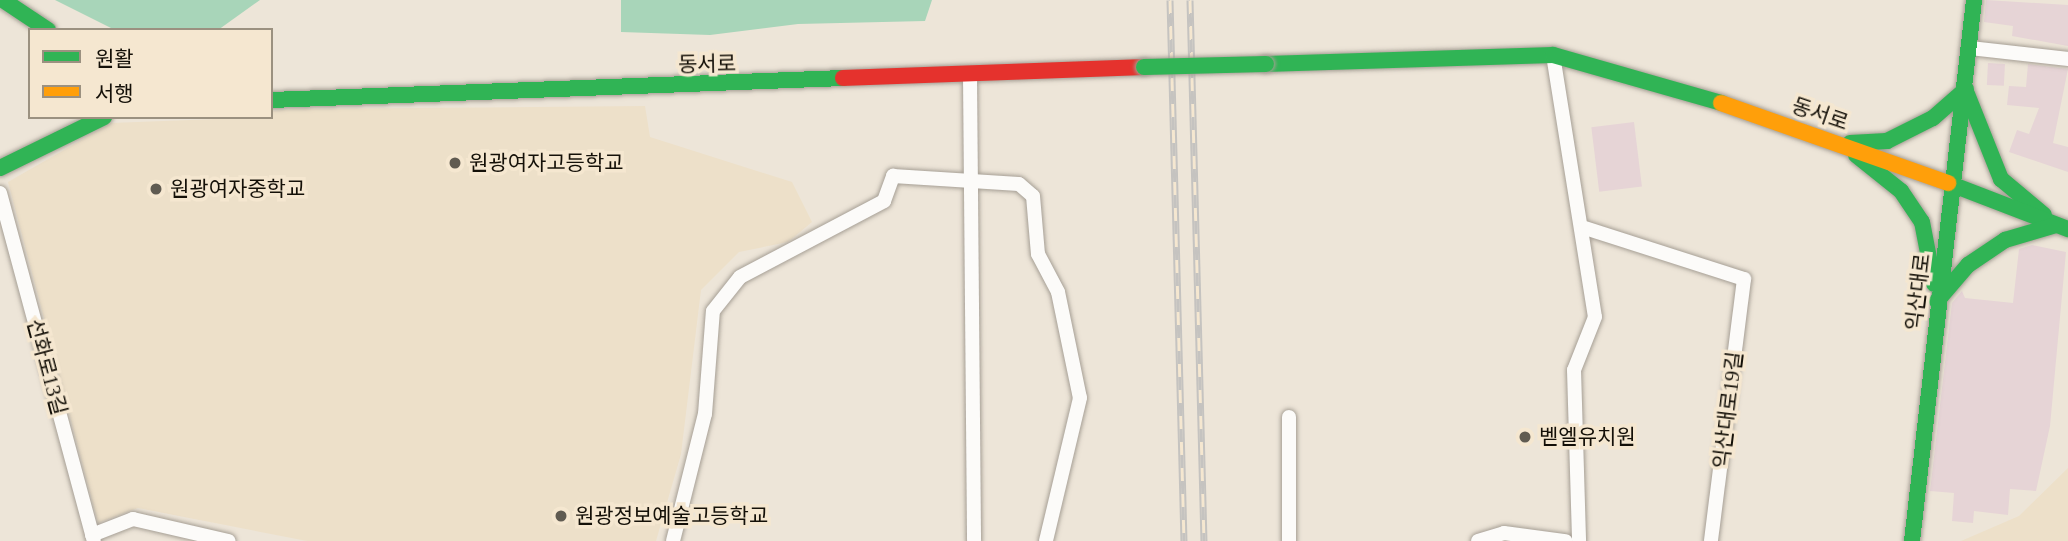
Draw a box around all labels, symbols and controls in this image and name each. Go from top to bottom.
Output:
legend [28,28,273,119]
text: 원활 [95,47,134,71]
street label: 동서로 [678,51,736,77]
text: 서행 [95,82,134,106]
street label: 동서로 [1788,93,1852,135]
place label: 원광여자고등학교 [469,150,624,176]
marker: 원광여자고등학교 [447,155,463,171]
place label: 원광여자중학교 [170,176,305,202]
marker: 원광여자중학교 [148,181,164,197]
street label: 익산대로 [1901,252,1935,332]
street label: 선화로13길 [22,316,72,418]
street label: 익산대로19길 [1708,350,1748,470]
place label: 벧엘유치원 [1539,424,1636,450]
marker: 벧엘유치원 [1517,429,1533,445]
place label: 원광정보예술고등학교 [575,503,768,529]
marker: 원광정보예술고등학교 [553,508,569,524]

